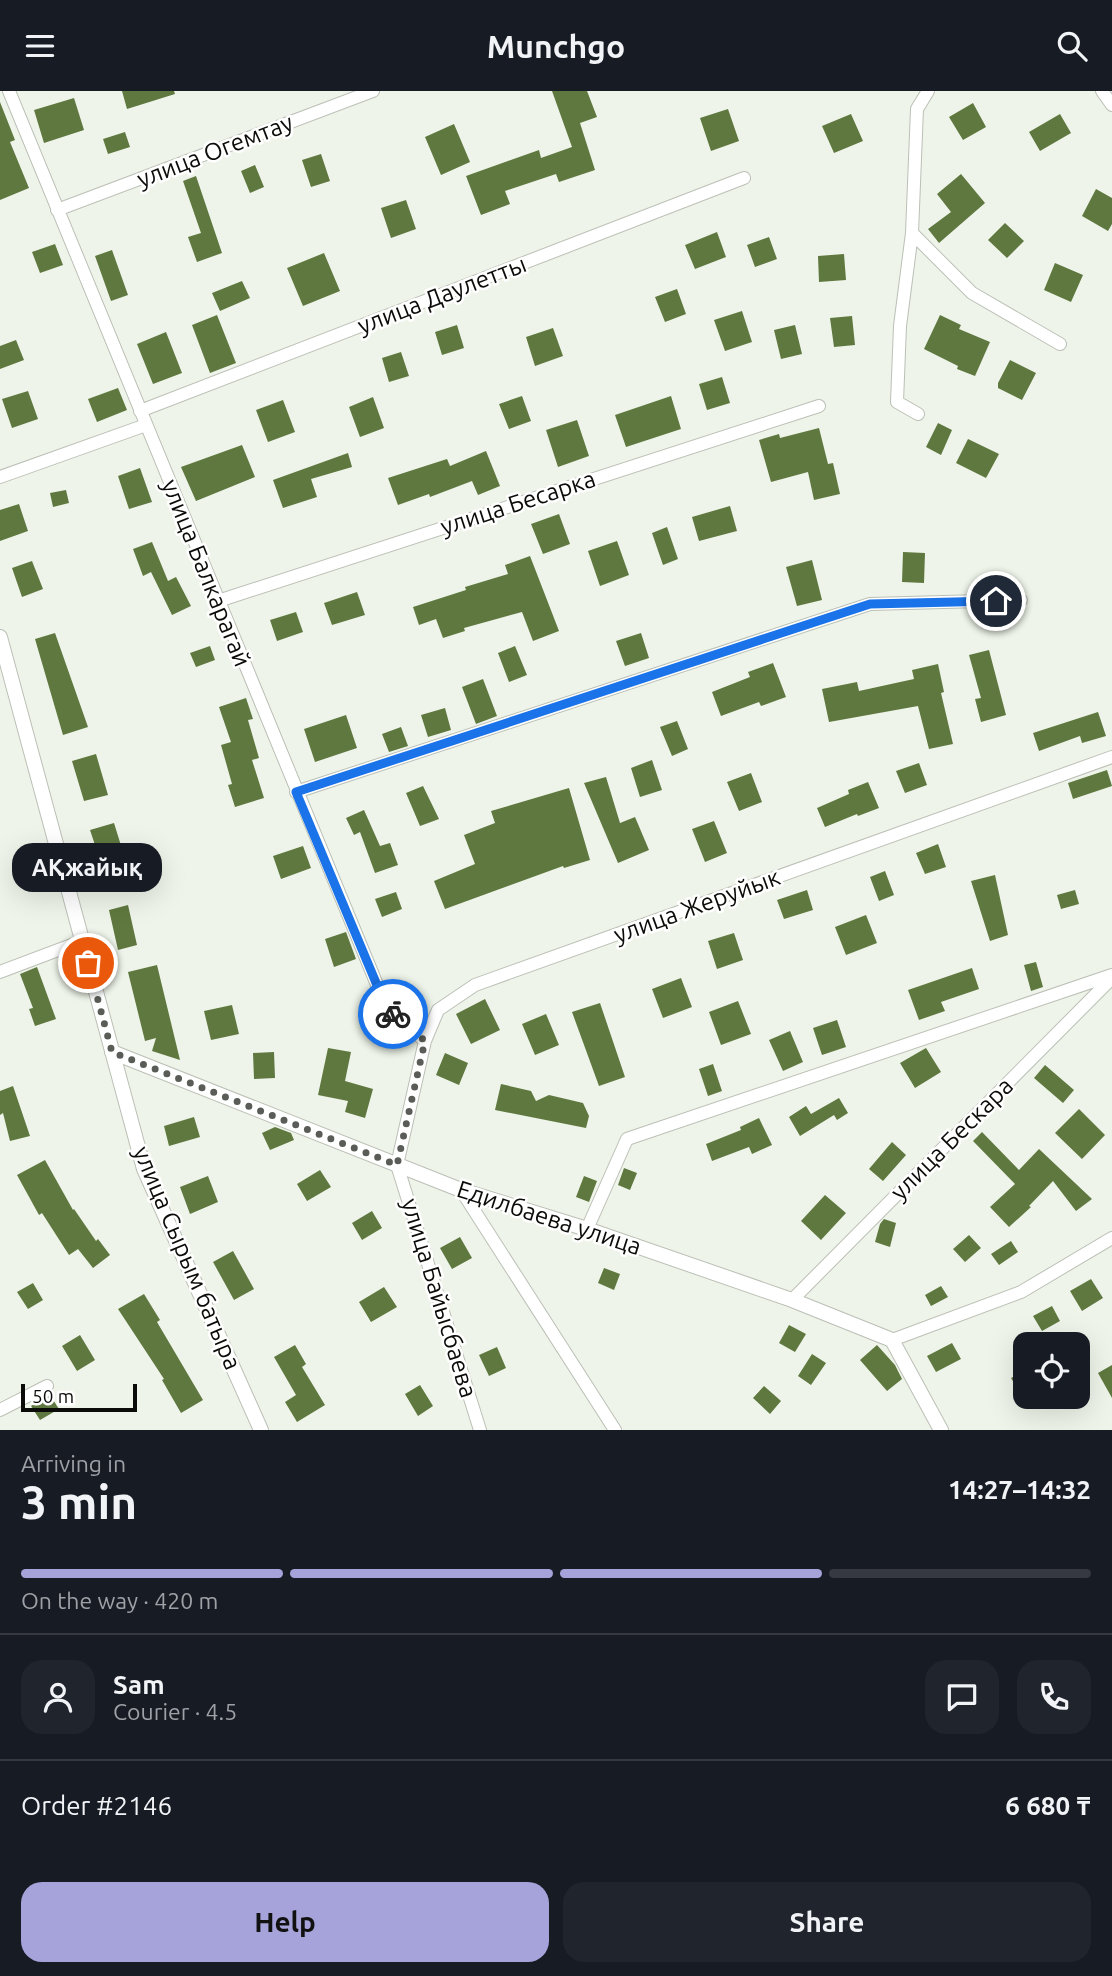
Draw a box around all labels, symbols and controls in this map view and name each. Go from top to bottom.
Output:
icon: menu [21,27,59,65]
icon: search [1053,27,1091,65]
text: Munchgo [487,28,625,64]
street label: улица Огемтау [133,108,297,193]
street label: улица Даулетты [354,250,530,339]
street label: улица Бесарка [437,465,599,540]
street label: улица Балкарагай [157,475,256,670]
pin [966,571,1026,631]
icon: home [977,582,1015,620]
callout: АҚжайық [13,844,163,893]
text: АҚжайық [32,855,142,880]
street label: улица Жеруйык [610,863,784,948]
pin [58,933,118,993]
icon: bag [69,944,107,982]
courier [358,979,428,1049]
icon: bike [374,995,412,1033]
street label: улица Бескара [885,1072,1018,1205]
street label: улица Сырым батыра [128,1142,247,1373]
street label: Едилбаева улица [454,1175,645,1260]
street label: улица Байысбаева [396,1195,483,1401]
map controls [1013,1332,1090,1409]
button: locate [1013,1332,1090,1409]
scale bar [21,1381,136,1413]
text: 50 m [32,1385,74,1407]
text: Arriving in [21,1451,126,1476]
text: 14:27–14:32 [948,1475,1091,1504]
text: 3 min [21,1476,137,1528]
text: On the way · 420 m [21,1588,218,1613]
button: person [21,1660,95,1734]
button: chat [925,1660,999,1734]
button: phone [1017,1660,1091,1734]
text: Sam [113,1670,165,1699]
text: Courier · 4.5 [113,1699,237,1724]
text: Order #2146 [21,1791,172,1820]
text: 6 680 ₸ [1005,1791,1091,1820]
button: Help [21,1882,549,1962]
button: Share [563,1882,1091,1962]

